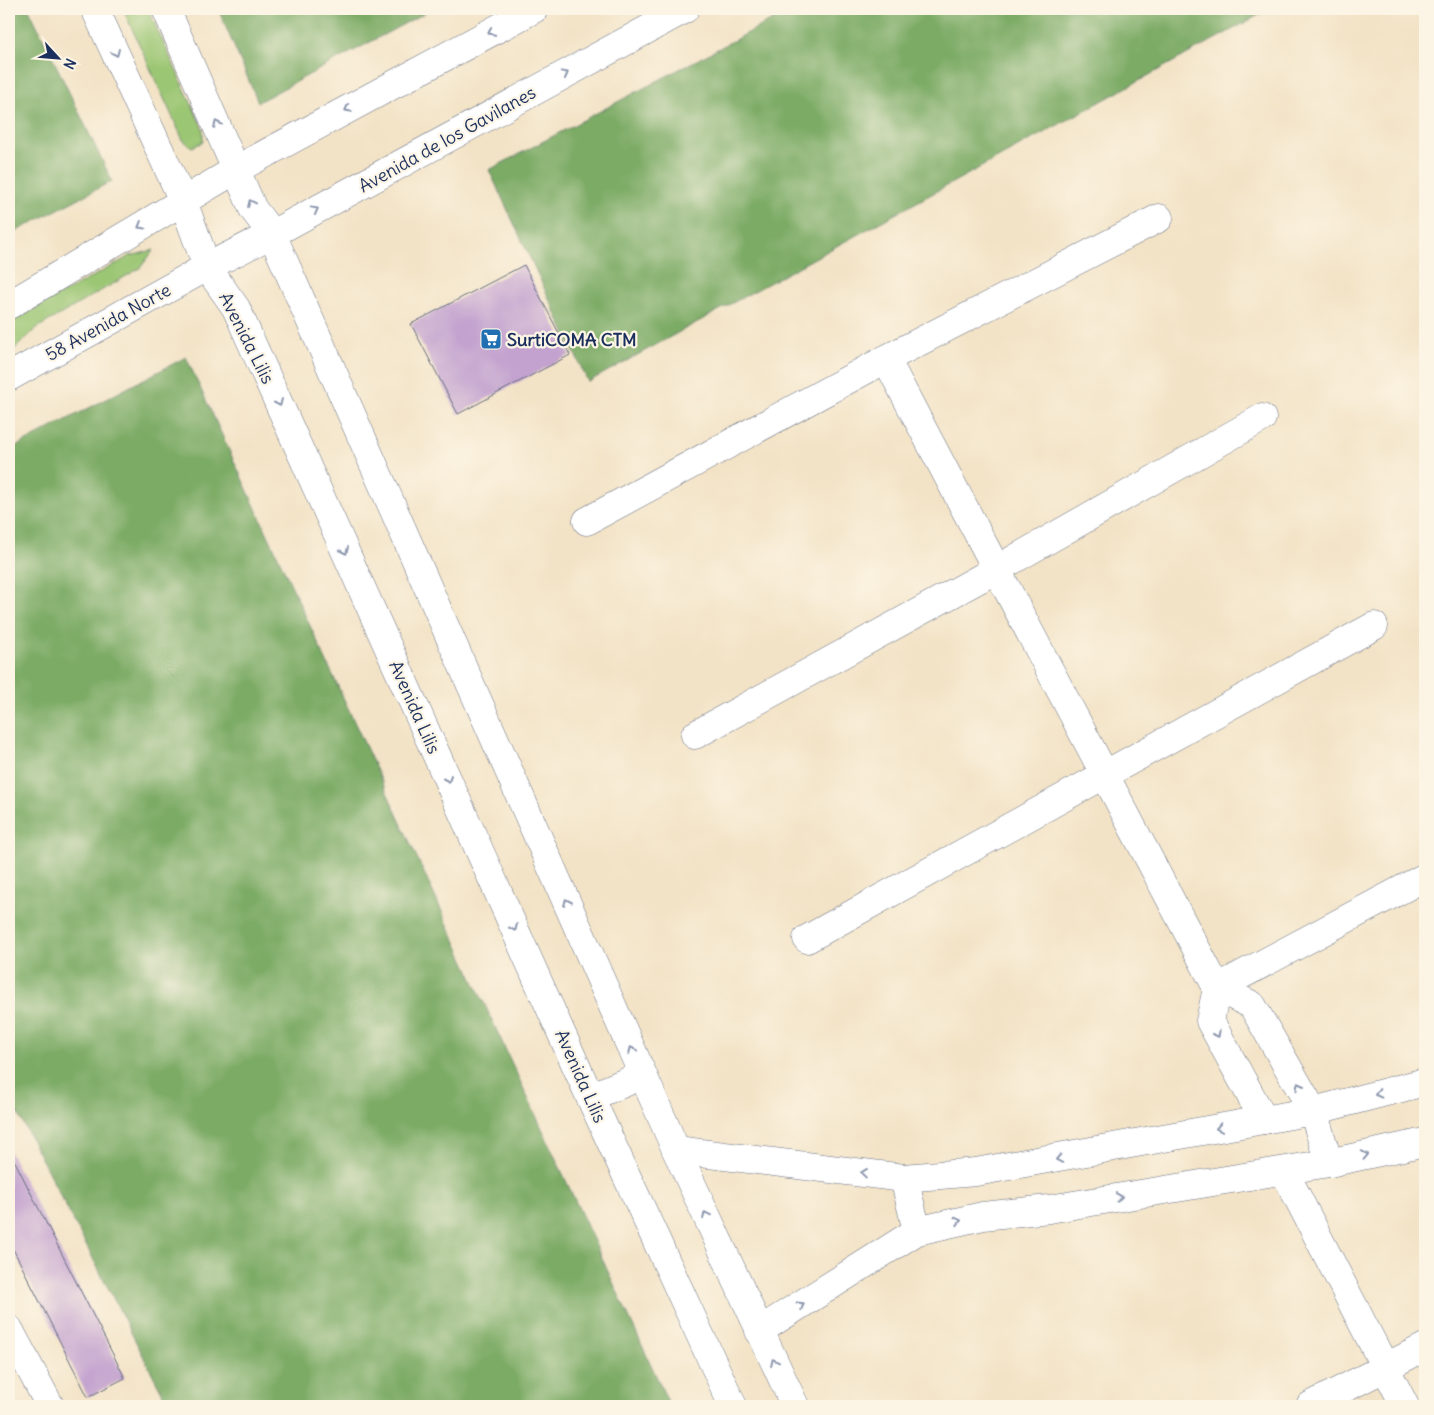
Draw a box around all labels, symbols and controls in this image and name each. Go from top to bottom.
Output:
one-way arrow [487,26,496,36]
north arrow [32,32,82,82]
one-way arrow [109,48,120,57]
text: N [59,55,80,72]
one-way arrow [560,70,569,80]
street label: Avenida de los Gavilanes [354,81,540,197]
one-way arrow [344,103,353,113]
one-way arrow [213,120,224,129]
one-way arrow [247,199,258,208]
one-way arrow [309,207,318,217]
one-way arrow [137,220,146,230]
street label: 58 Avenida Norte [41,278,175,366]
street label: Avenida Lilis [214,288,280,388]
supermarket icon: SurtiCOMA CTM [479,327,503,351]
place label: SurtiCOMA CTM [507,328,637,351]
one-way arrow [272,398,283,407]
one-way arrow [339,546,350,555]
street label: Avenida Lilis [384,657,446,757]
one-way arrow [441,774,452,783]
one-way arrow [562,898,573,907]
one-way arrow [508,922,518,931]
street label: Avenida Lilis [550,1026,612,1126]
one-way arrow [1211,1029,1221,1038]
one-way arrow [628,1046,639,1055]
one-way arrow [1295,1082,1305,1091]
one-way arrow [1374,1089,1383,1099]
one-way arrow [1215,1123,1224,1133]
one-way arrow [1361,1150,1369,1161]
one-way arrow [1055,1153,1064,1163]
one-way arrow [859,1168,867,1179]
one-way arrow [1114,1193,1123,1203]
one-way arrow [701,1211,712,1220]
one-way arrow [954,1216,963,1227]
one-way arrow [795,1301,804,1311]
one-way arrow [770,1358,780,1367]

